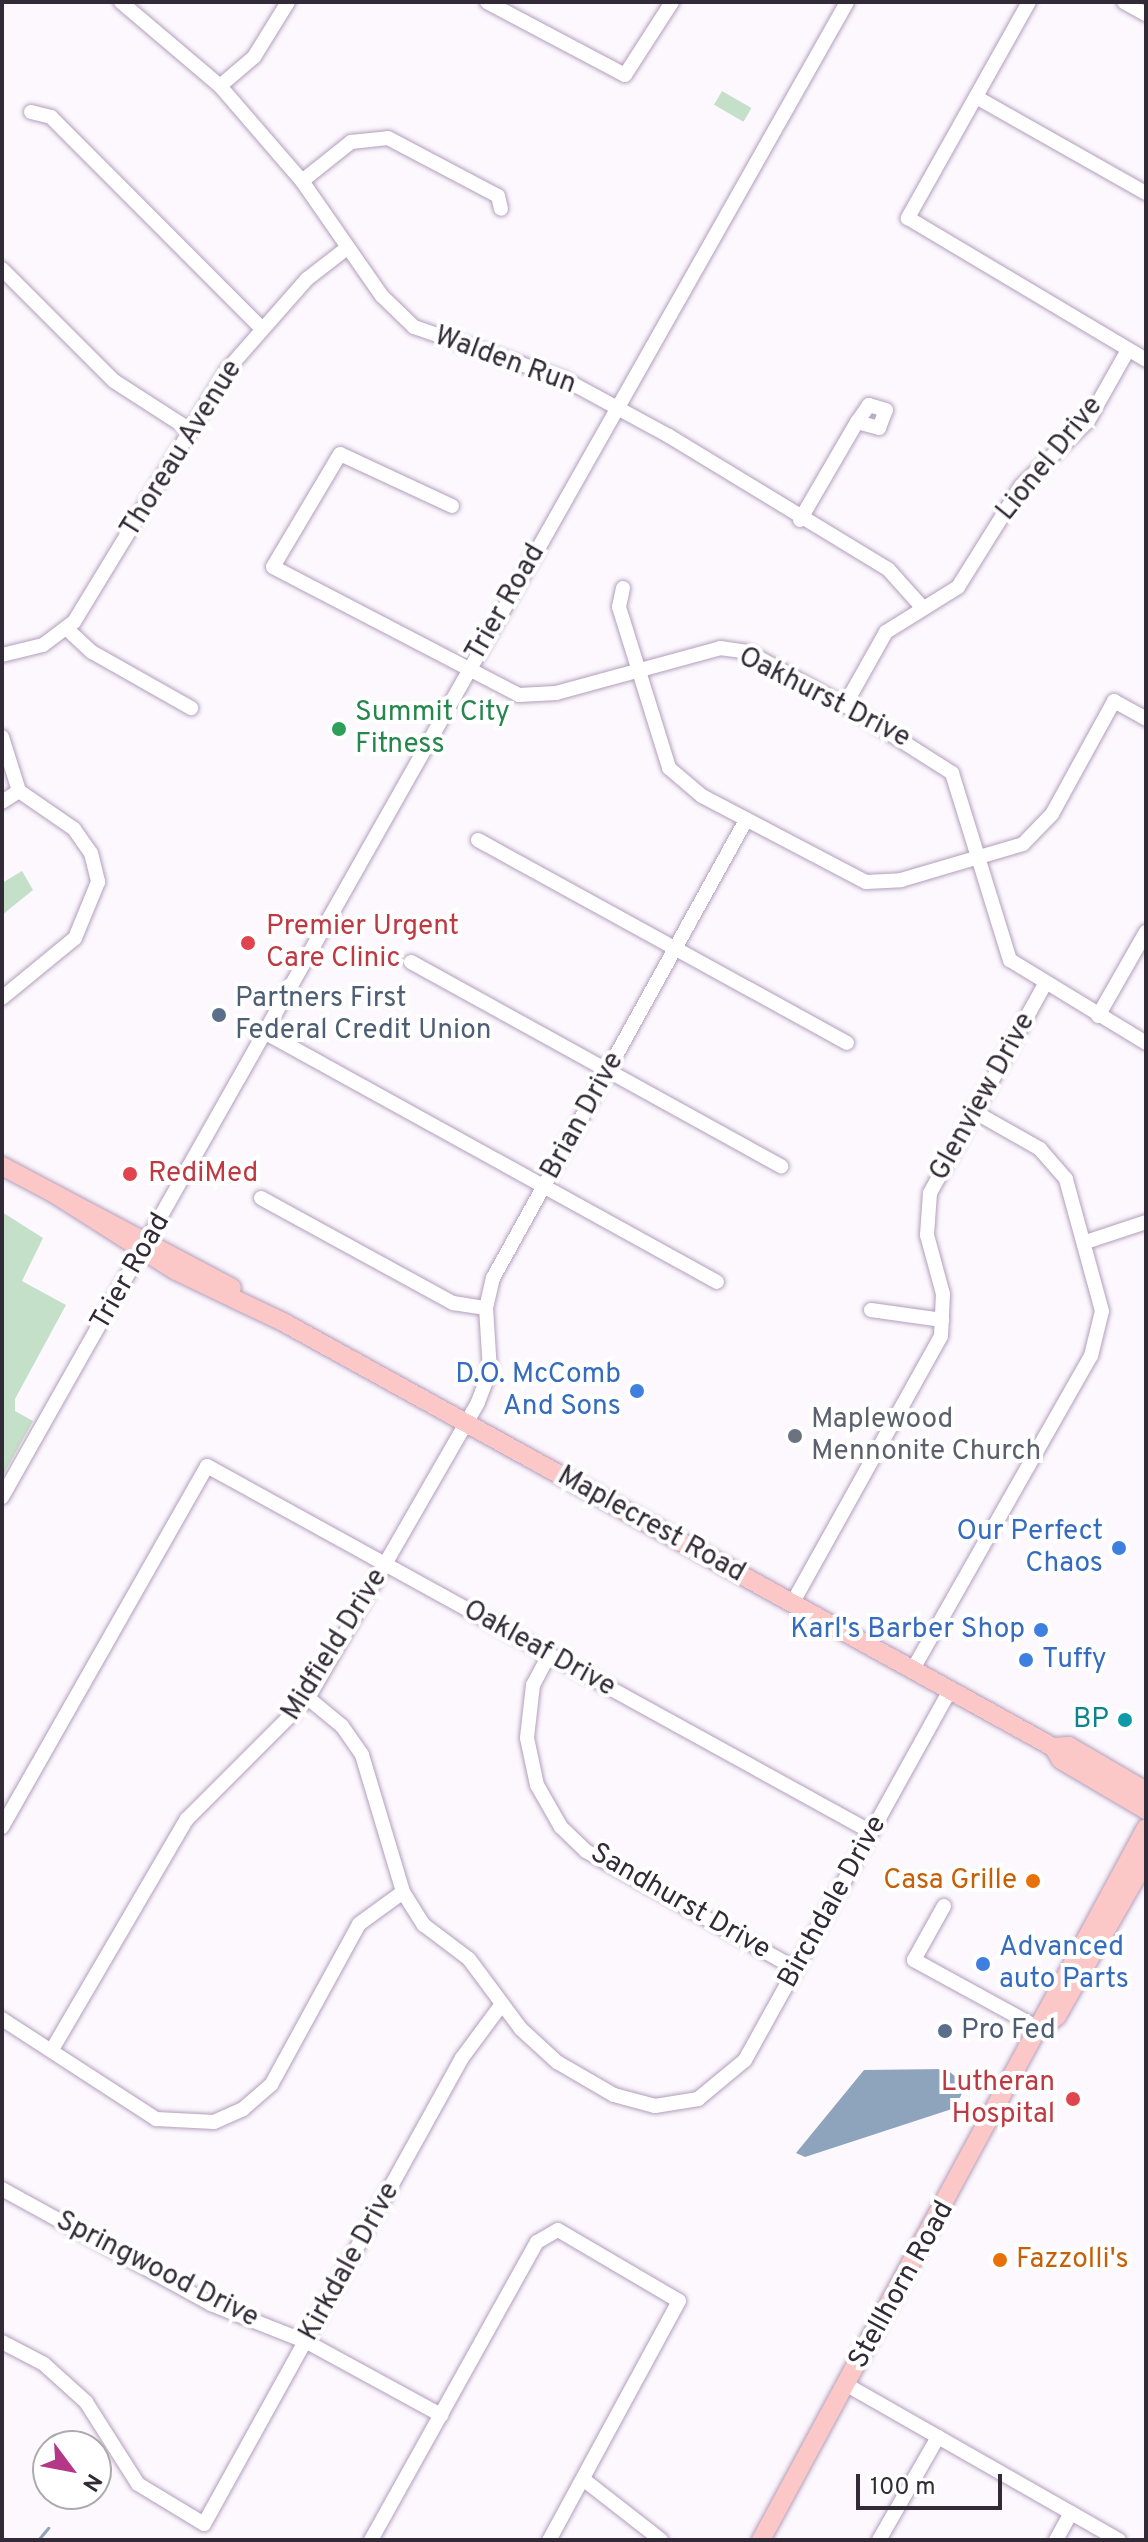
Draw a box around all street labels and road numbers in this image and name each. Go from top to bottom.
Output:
street label: Walden Run [430,320,580,402]
street label: Thoreau Avenue [114,354,250,544]
street label: Lionel Drive [990,390,1110,528]
street label: Trier Road [459,539,553,667]
street label: Oakhurst Drive [733,640,915,756]
street label: Glenview Drive [923,1007,1043,1187]
street label: Brian Drive [534,1047,632,1185]
street label: Trier Road [84,1208,178,1336]
street label: Maplecrest Road [551,1460,751,1590]
street label: Midfield Drive [275,1563,395,1727]
street label: Oakleaf Drive [457,1593,621,1705]
street label: Birchdale Drive [772,1810,894,1994]
street label: Sandhurst Drive [584,1837,776,1967]
street label: Kirkdale Drive [293,2177,407,2347]
street label: Stellhorn Road [842,2195,962,2375]
street label: Springwood Drive [50,2204,264,2336]

